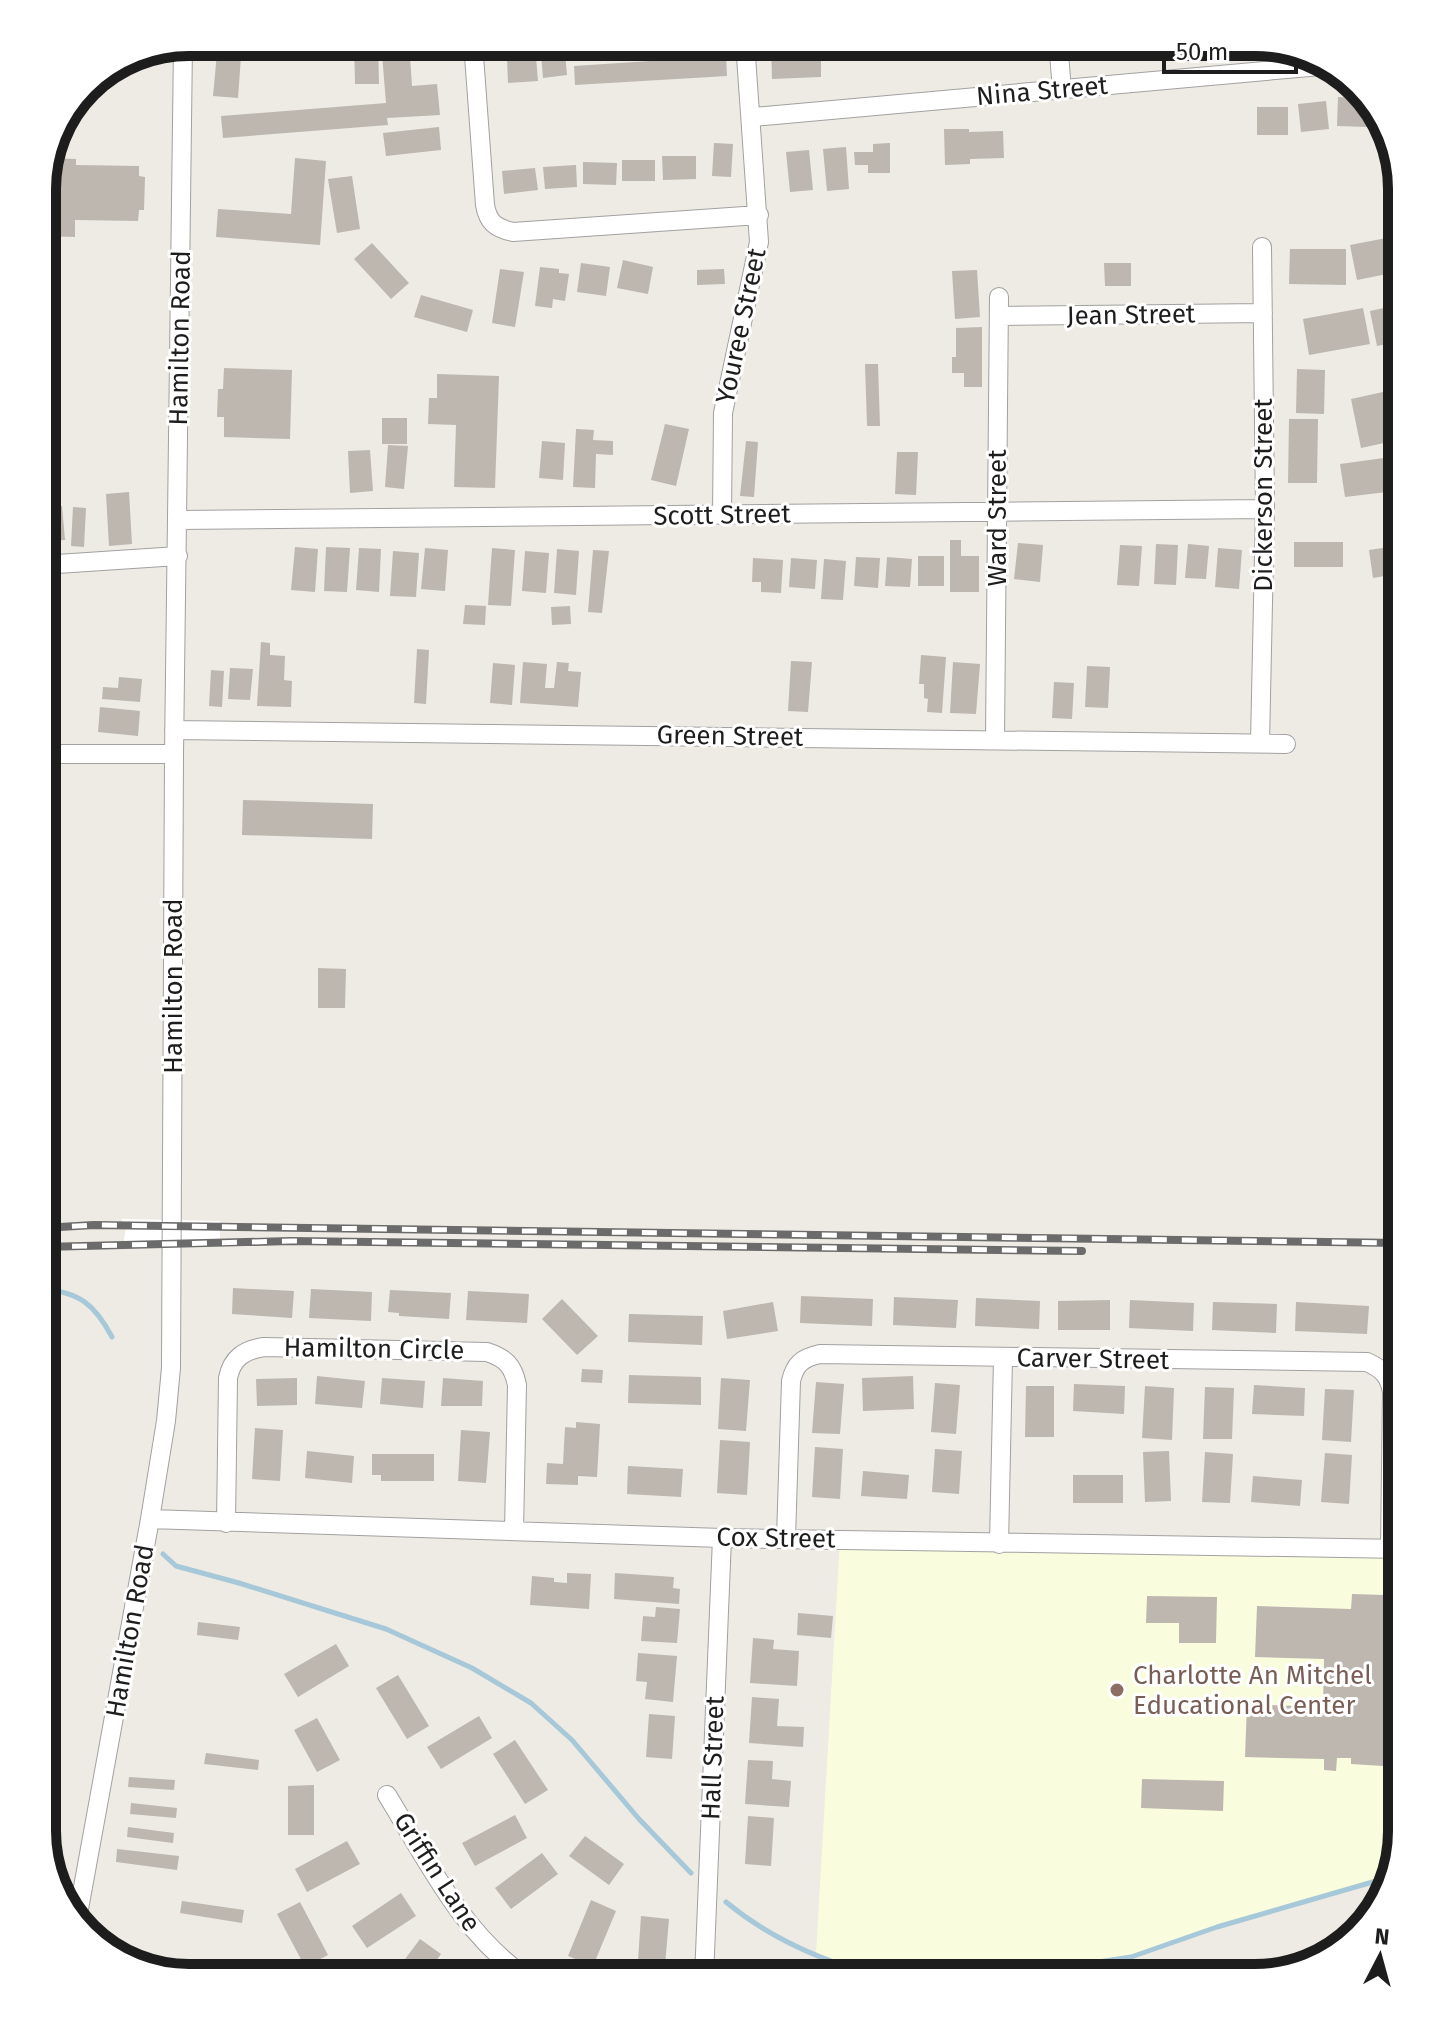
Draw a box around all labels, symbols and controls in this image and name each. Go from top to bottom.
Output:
scale bar [1164,24,1296,74]
text: 50 m [1176,38,1228,66]
street label: Nina Street [975,70,1110,112]
street label: Youree Street [709,245,773,407]
street label: Hamilton Road [163,250,197,426]
street label: Jean Street [1066,298,1196,332]
street label: Dickerson Street [1248,398,1279,592]
street label: Ward Street [982,449,1013,587]
street label: Scott Street [653,498,792,532]
street label: Green Street [656,719,804,753]
street label: Hamilton Road [158,898,189,1074]
street label: Hamilton Circle [283,1332,465,1366]
street label: Carver Street [1016,1342,1170,1376]
street label: Cox Street [716,1521,836,1555]
street label: Hamilton Road [100,1542,160,1720]
place label: Charlotte An Mitchel Educational Center [1133,1660,1372,1721]
marker: Charlotte An Mitchel Educational Center [1108,1681,1126,1699]
street label: Hall Street [695,1695,731,1821]
street label: Griffin Lane [387,1807,487,1937]
north arrow [1340,1916,1420,1996]
text: N [1373,1922,1391,1951]

